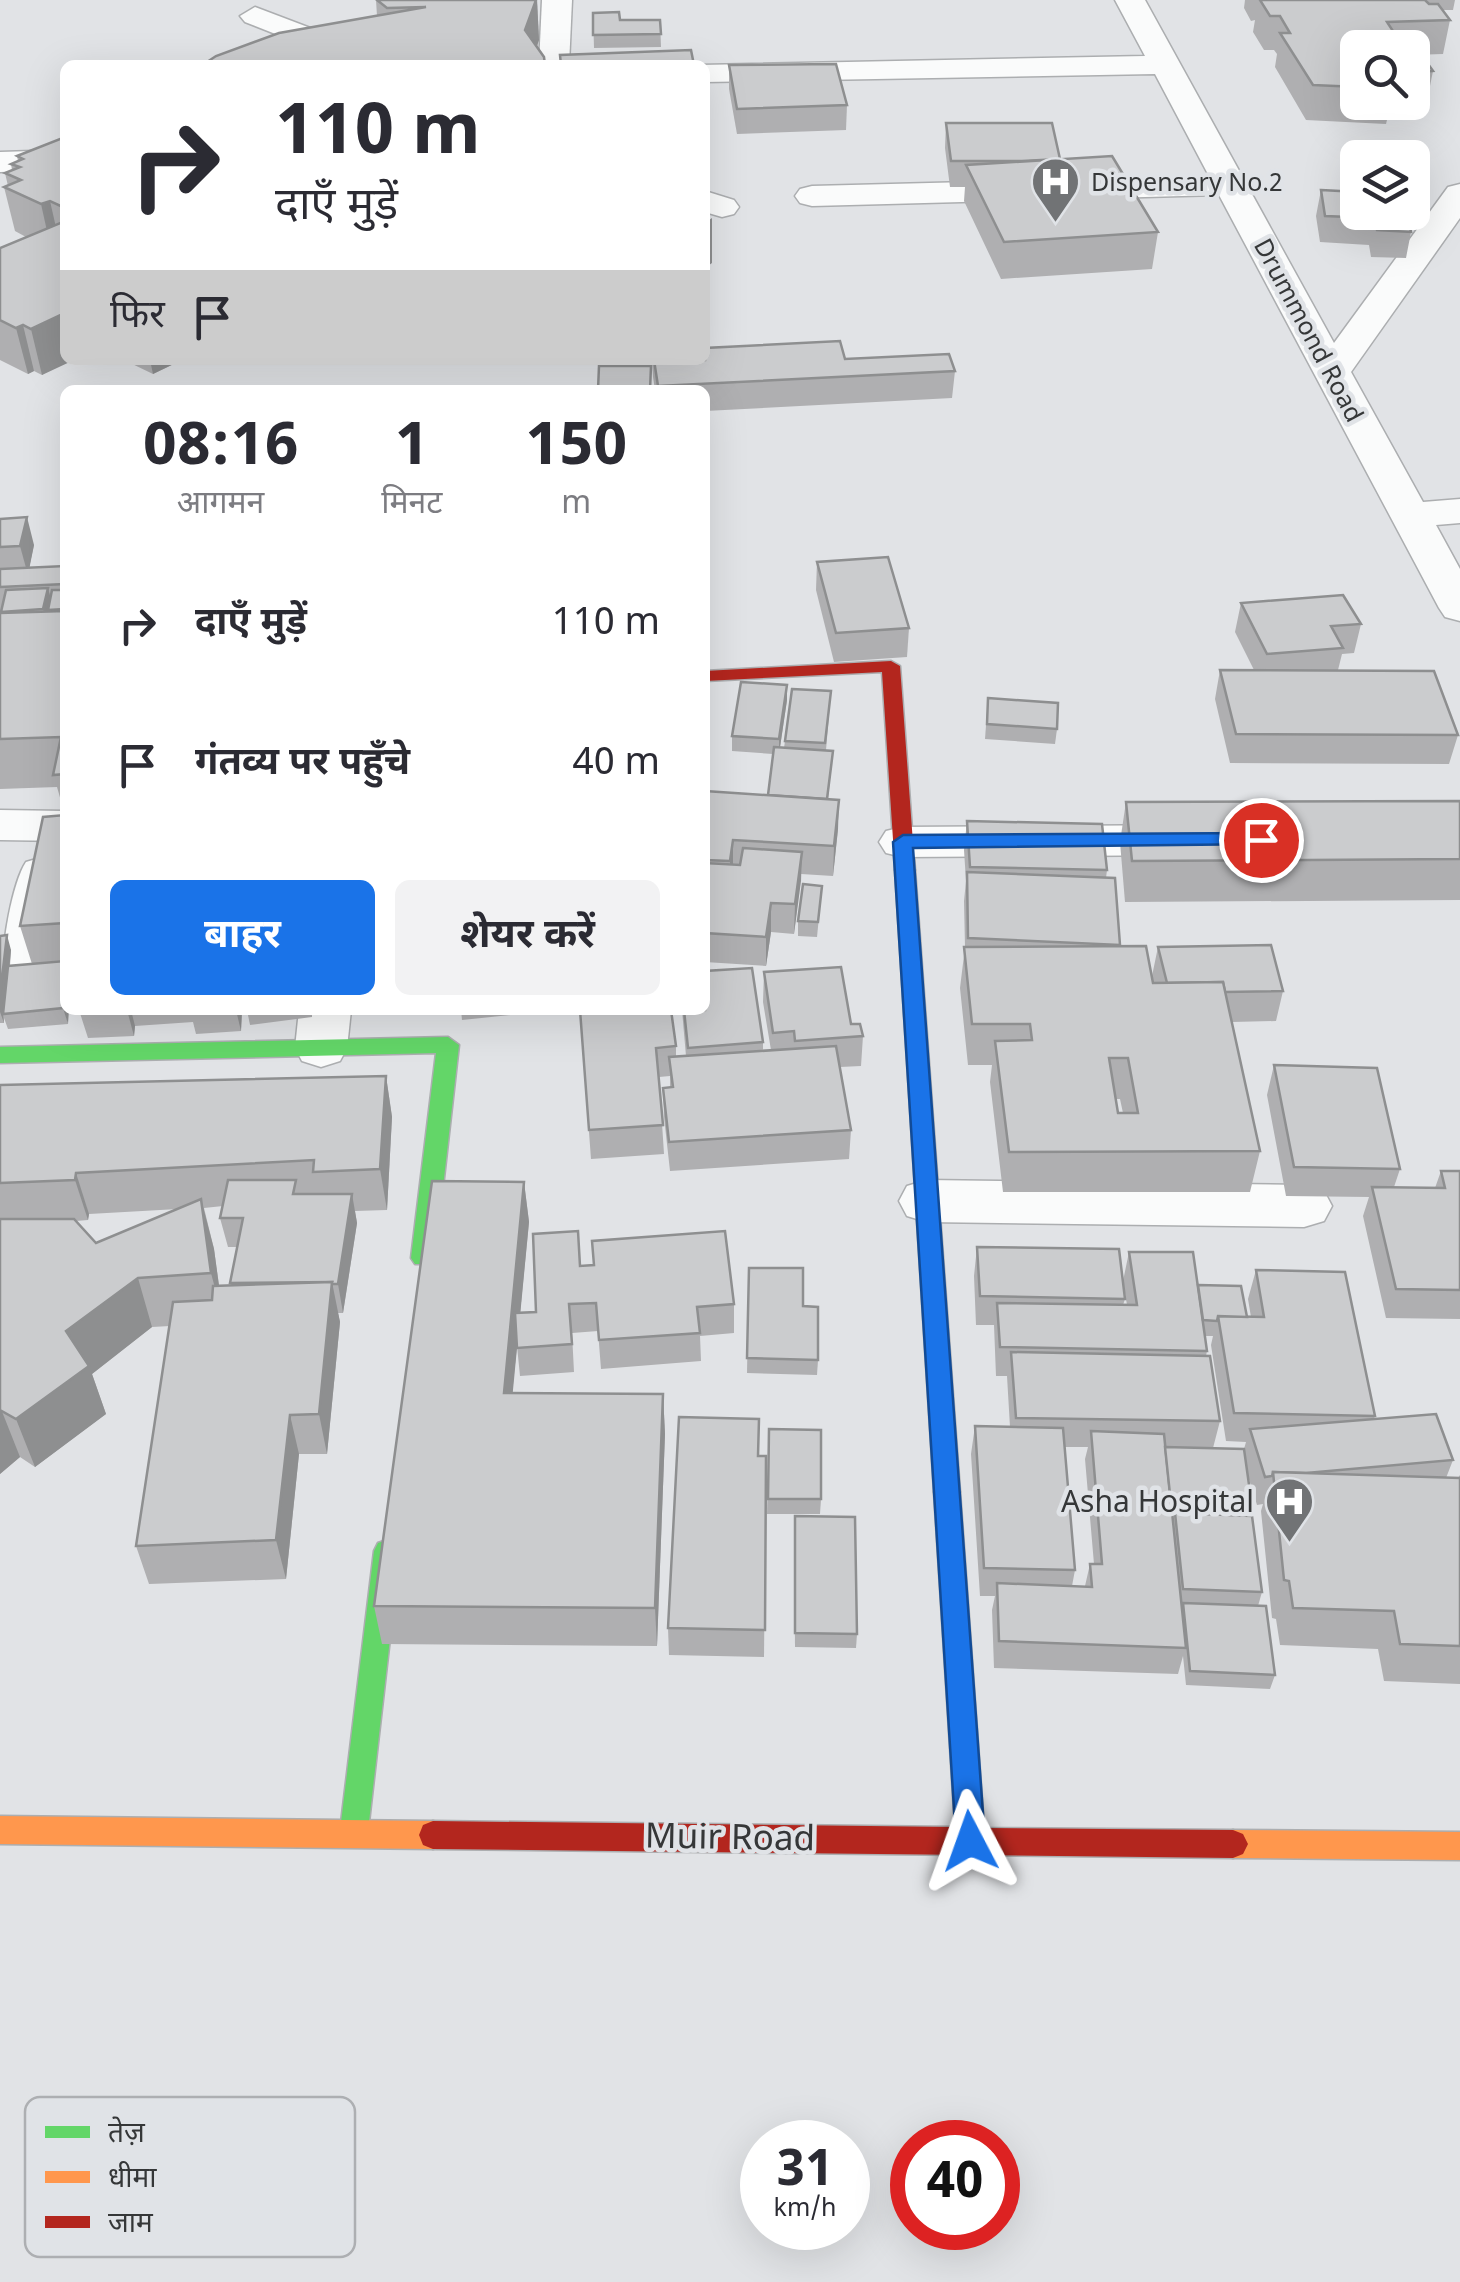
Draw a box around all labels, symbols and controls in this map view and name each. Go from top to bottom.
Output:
map controls [1340,30,1430,230]
button: search [1340,30,1430,120]
text: 110 m [275,90,481,182]
icon: right [110,100,240,230]
button: layers [1340,140,1430,230]
hospital icon: Dispensary No.2 [1030,156,1082,224]
place label: Dispensary No.2 [1091,169,1283,201]
text: दाएँ मुड़ें [275,179,398,237]
street label: Drummond Road [1244,234,1368,429]
icon: arrive [185,290,240,345]
text: फिर [110,293,165,343]
text: 08:16 [143,410,298,488]
text: 1 [395,410,429,488]
text: 150 [525,410,627,488]
text: आगमन [177,484,264,526]
text: मिनट [381,484,442,526]
text: m [561,484,591,526]
icon: right [110,598,165,653]
text: दाएँ मुड़ें [195,600,307,650]
text: 110 m [552,600,660,650]
icon: arrive [110,738,165,793]
text: गंतव्य पर पहुँचे [195,740,410,790]
text: 40 m [573,740,660,790]
pin [1219,798,1304,883]
icon: arrive [1234,813,1289,868]
button: बाहर [110,880,375,995]
button: शेयर करें [395,880,660,995]
hospital icon: Asha Hospital [1263,1476,1315,1544]
place label: Asha Hospital [1061,1485,1254,1524]
position arrow [918,1789,1022,1893]
street label: Muir Road [645,1817,815,1864]
legend [25,2097,355,2257]
text: तेज़ [108,2116,146,2153]
speed limit sign: 40 [890,2120,1020,2250]
text: 31 [777,2140,833,2205]
text: धीमा [108,2161,157,2198]
text: km/h [774,2194,836,2226]
text: जाम [108,2207,154,2243]

